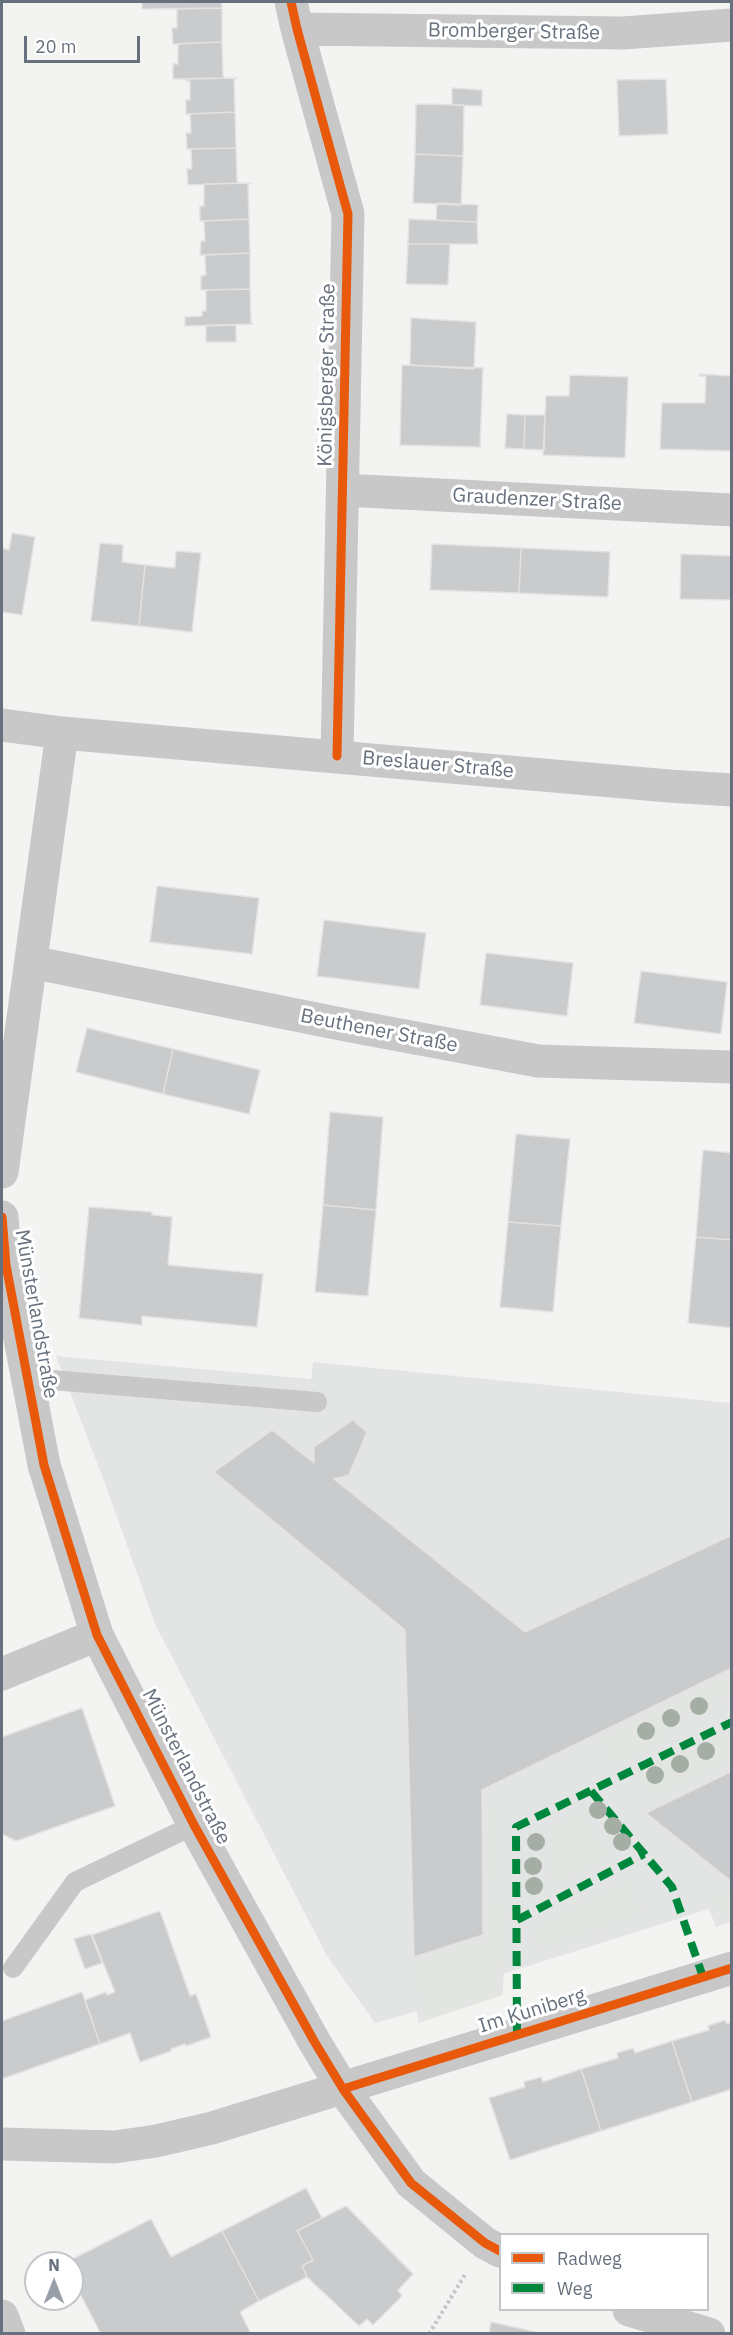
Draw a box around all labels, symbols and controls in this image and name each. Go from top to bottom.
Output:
street label: Bromberger Straße [428,18,600,46]
scale bar [27,24,142,62]
text: 20 m [35,35,77,58]
street label: Königsberger Straße [313,283,341,467]
street label: Graudenzer Straße [452,484,622,516]
street label: Breslauer Straße [361,746,515,784]
street label: Beuthener Straße [298,1004,460,1058]
street label: Münsterlandstraße [9,1228,63,1400]
street label: Münsterlandstraße [136,1685,236,1849]
street label: Im Kuniberg [476,1983,588,2039]
legend [499,2233,709,2311]
text: Radweg [557,2247,622,2270]
north arrow [24,2251,84,2311]
text: N [48,2255,60,2275]
text: Weg [557,2277,592,2300]

